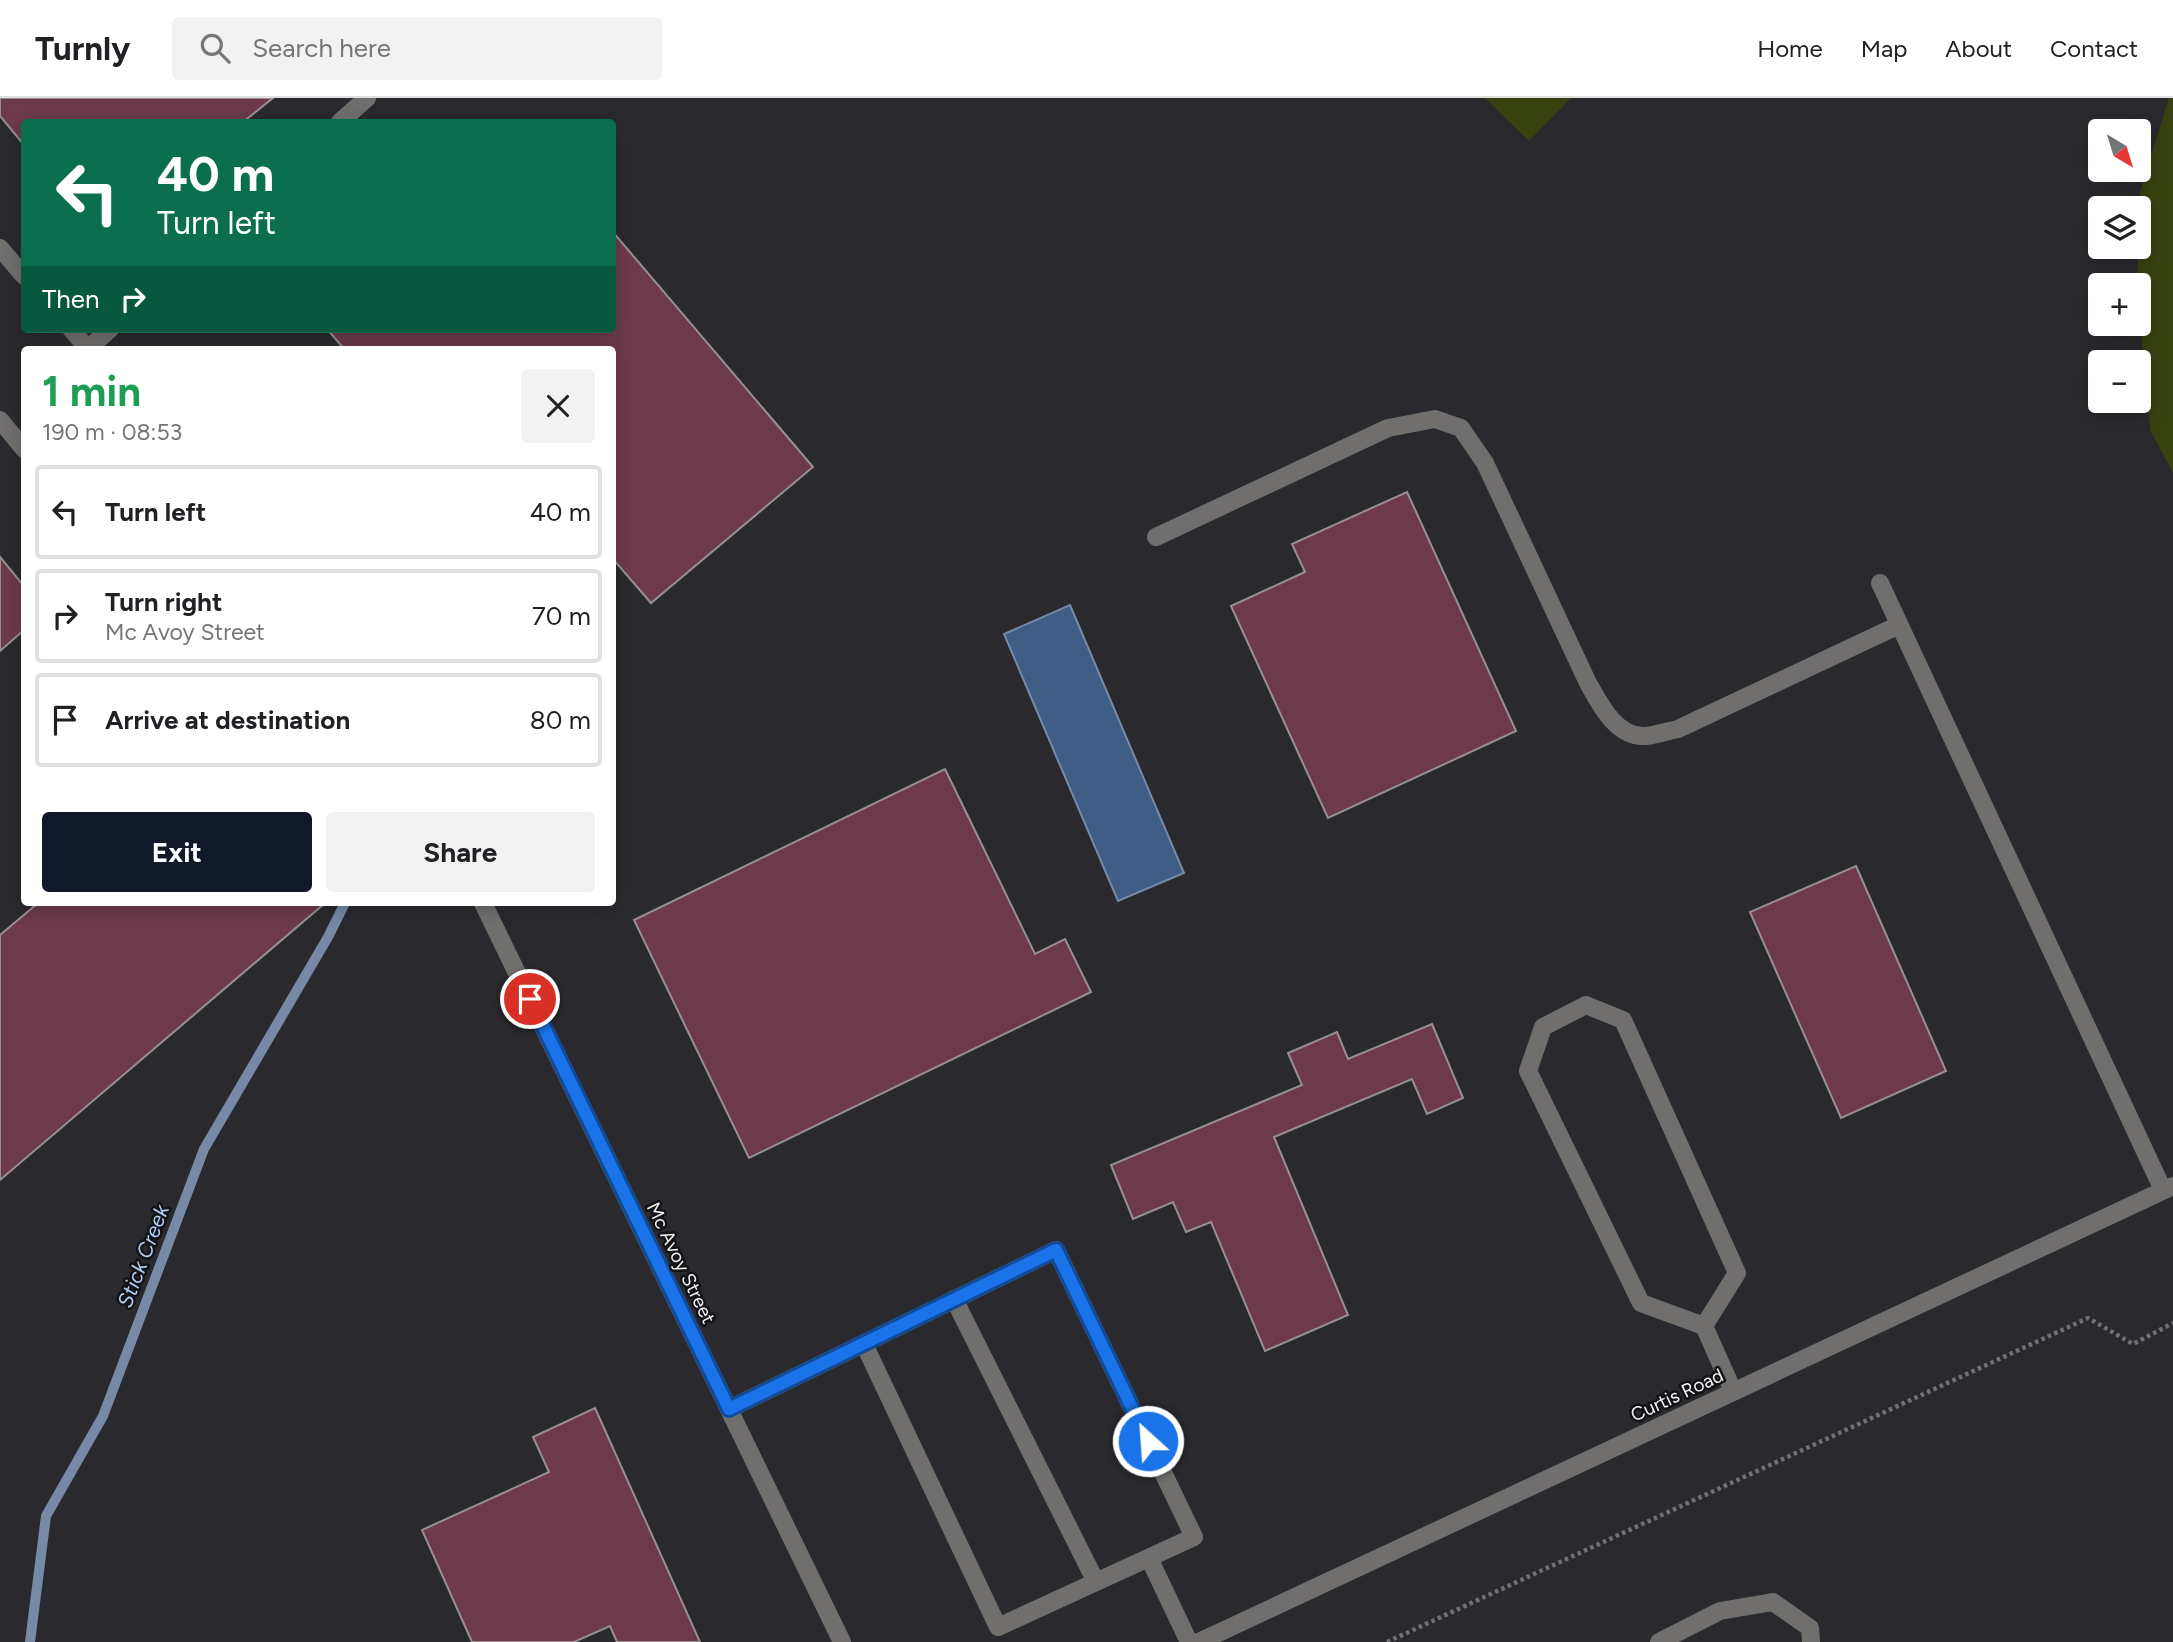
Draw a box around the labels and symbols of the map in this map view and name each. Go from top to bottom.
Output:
north arrow [2088,119,2151,182]
pin [500,969,560,1029]
street label: Mc Avoy Street [642,1199,720,1327]
water label: Stick Creek [112,1200,174,1311]
street label: Curtis Road [1627,1364,1727,1426]
position arrow [1111,1404,1185,1478]

